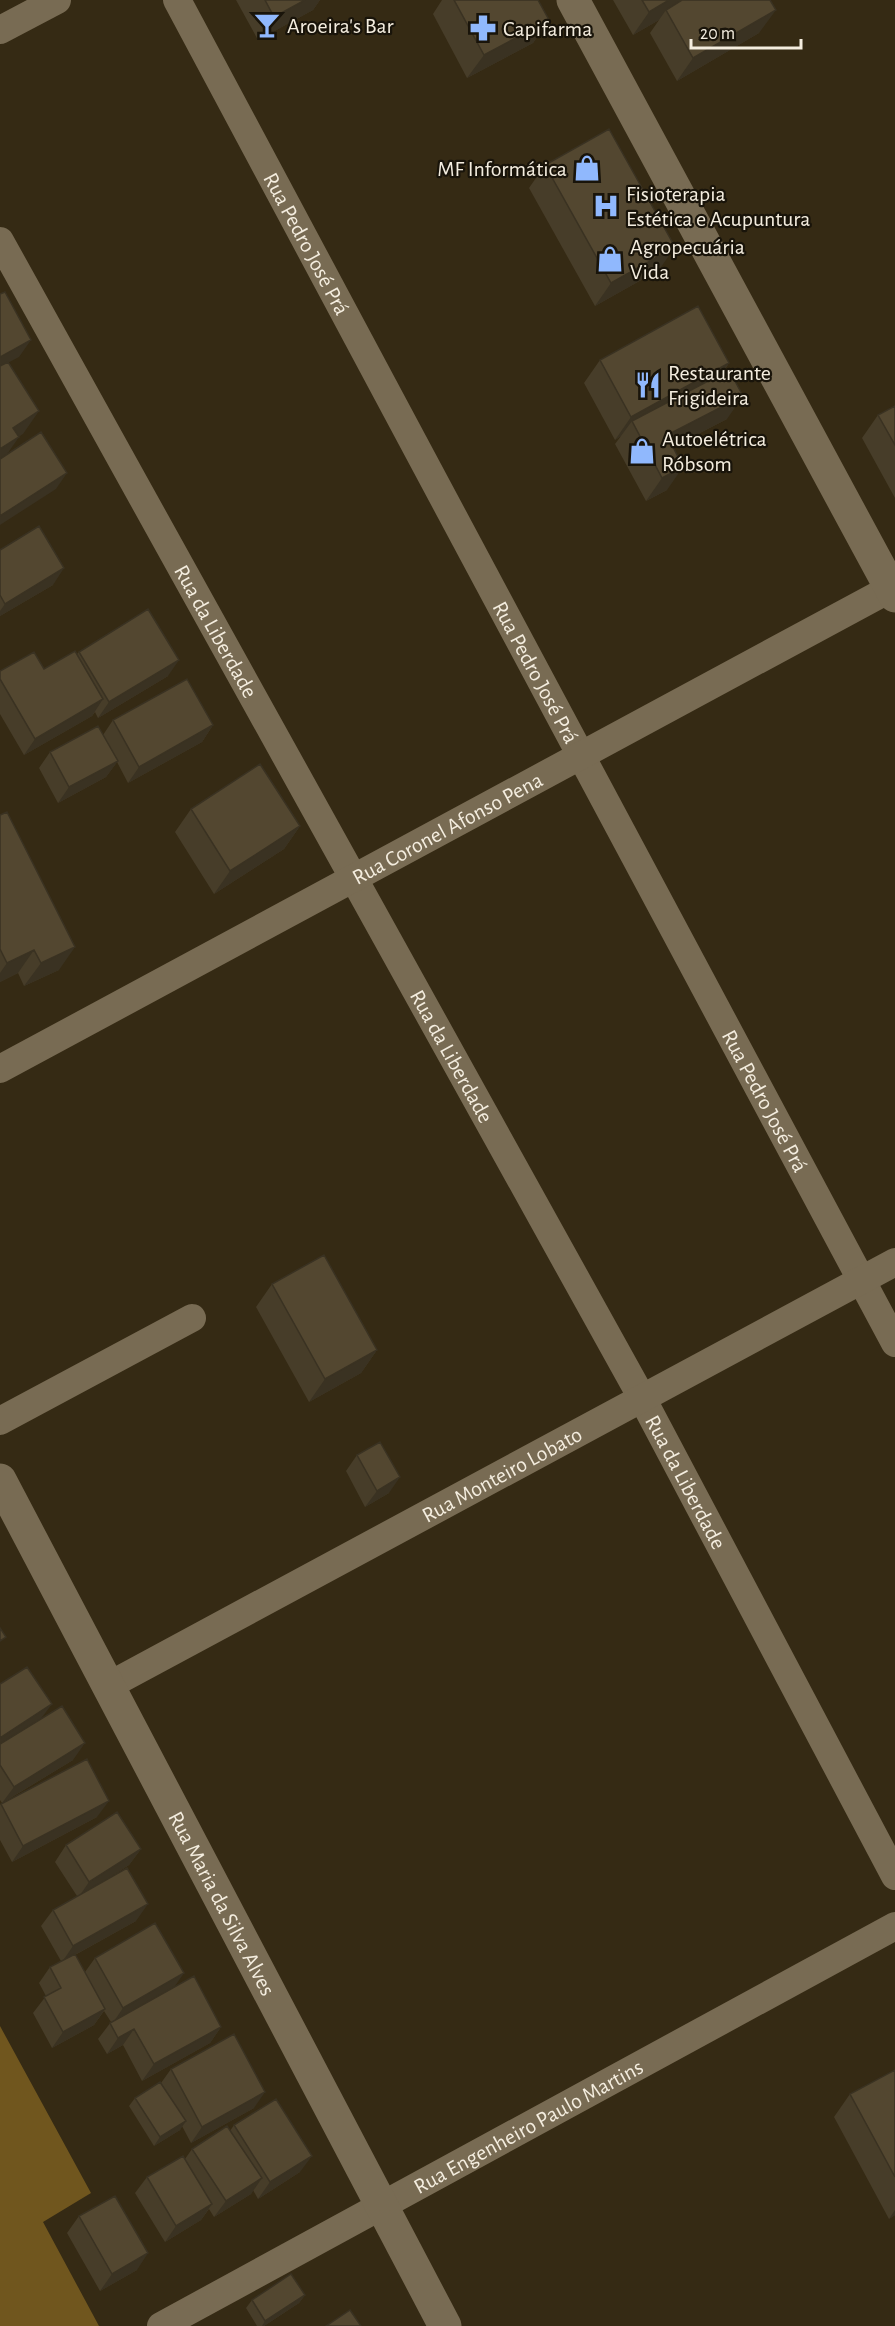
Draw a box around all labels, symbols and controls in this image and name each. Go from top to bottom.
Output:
bar icon: Aroeira's Bar [252,10,282,40]
scale bar [691,12,800,50]
pharmacy icon: Capifarma [468,13,498,43]
place label: Aroeira's Bar [287,15,394,37]
place label: Capifarma [503,18,592,40]
text: 20 m [700,25,735,43]
shop icon: MF Informática [572,153,602,183]
place label: MF Informática [437,158,567,180]
street label: Rua Pedro José Prá [259,169,353,319]
place label: Fisioterapia Estética e Acupuntura [626,183,810,230]
hospital icon: Fisioterapia Estética e Acupuntura [591,191,621,221]
place label: Agropecuária Vida [630,236,745,283]
shop icon: Agropecuária Vida [595,244,625,274]
place label: Restaurante Frigideira [668,362,771,409]
restaurant icon: Restaurante Frigideira [633,370,663,400]
place label: Autoelétrica Róbsom [662,428,767,475]
shop icon: Autoelétrica Róbsom [627,436,657,466]
street label: Rua da Liberdade [170,561,261,702]
street label: Rua Pedro José Prá [488,598,582,747]
street label: Rua Coronel Afonso Pena [349,768,546,889]
street label: Rua da Liberdade [406,986,497,1127]
street label: Rua Pedro José Prá [718,1026,811,1176]
street label: Rua da Liberdade [641,1412,730,1553]
street label: Rua Monteiro Lobato [418,1423,586,1527]
street label: Rua Maria da Silva Alves [164,1808,279,1999]
street label: Rua Engenheiro Paulo Martins [410,2056,647,2198]

